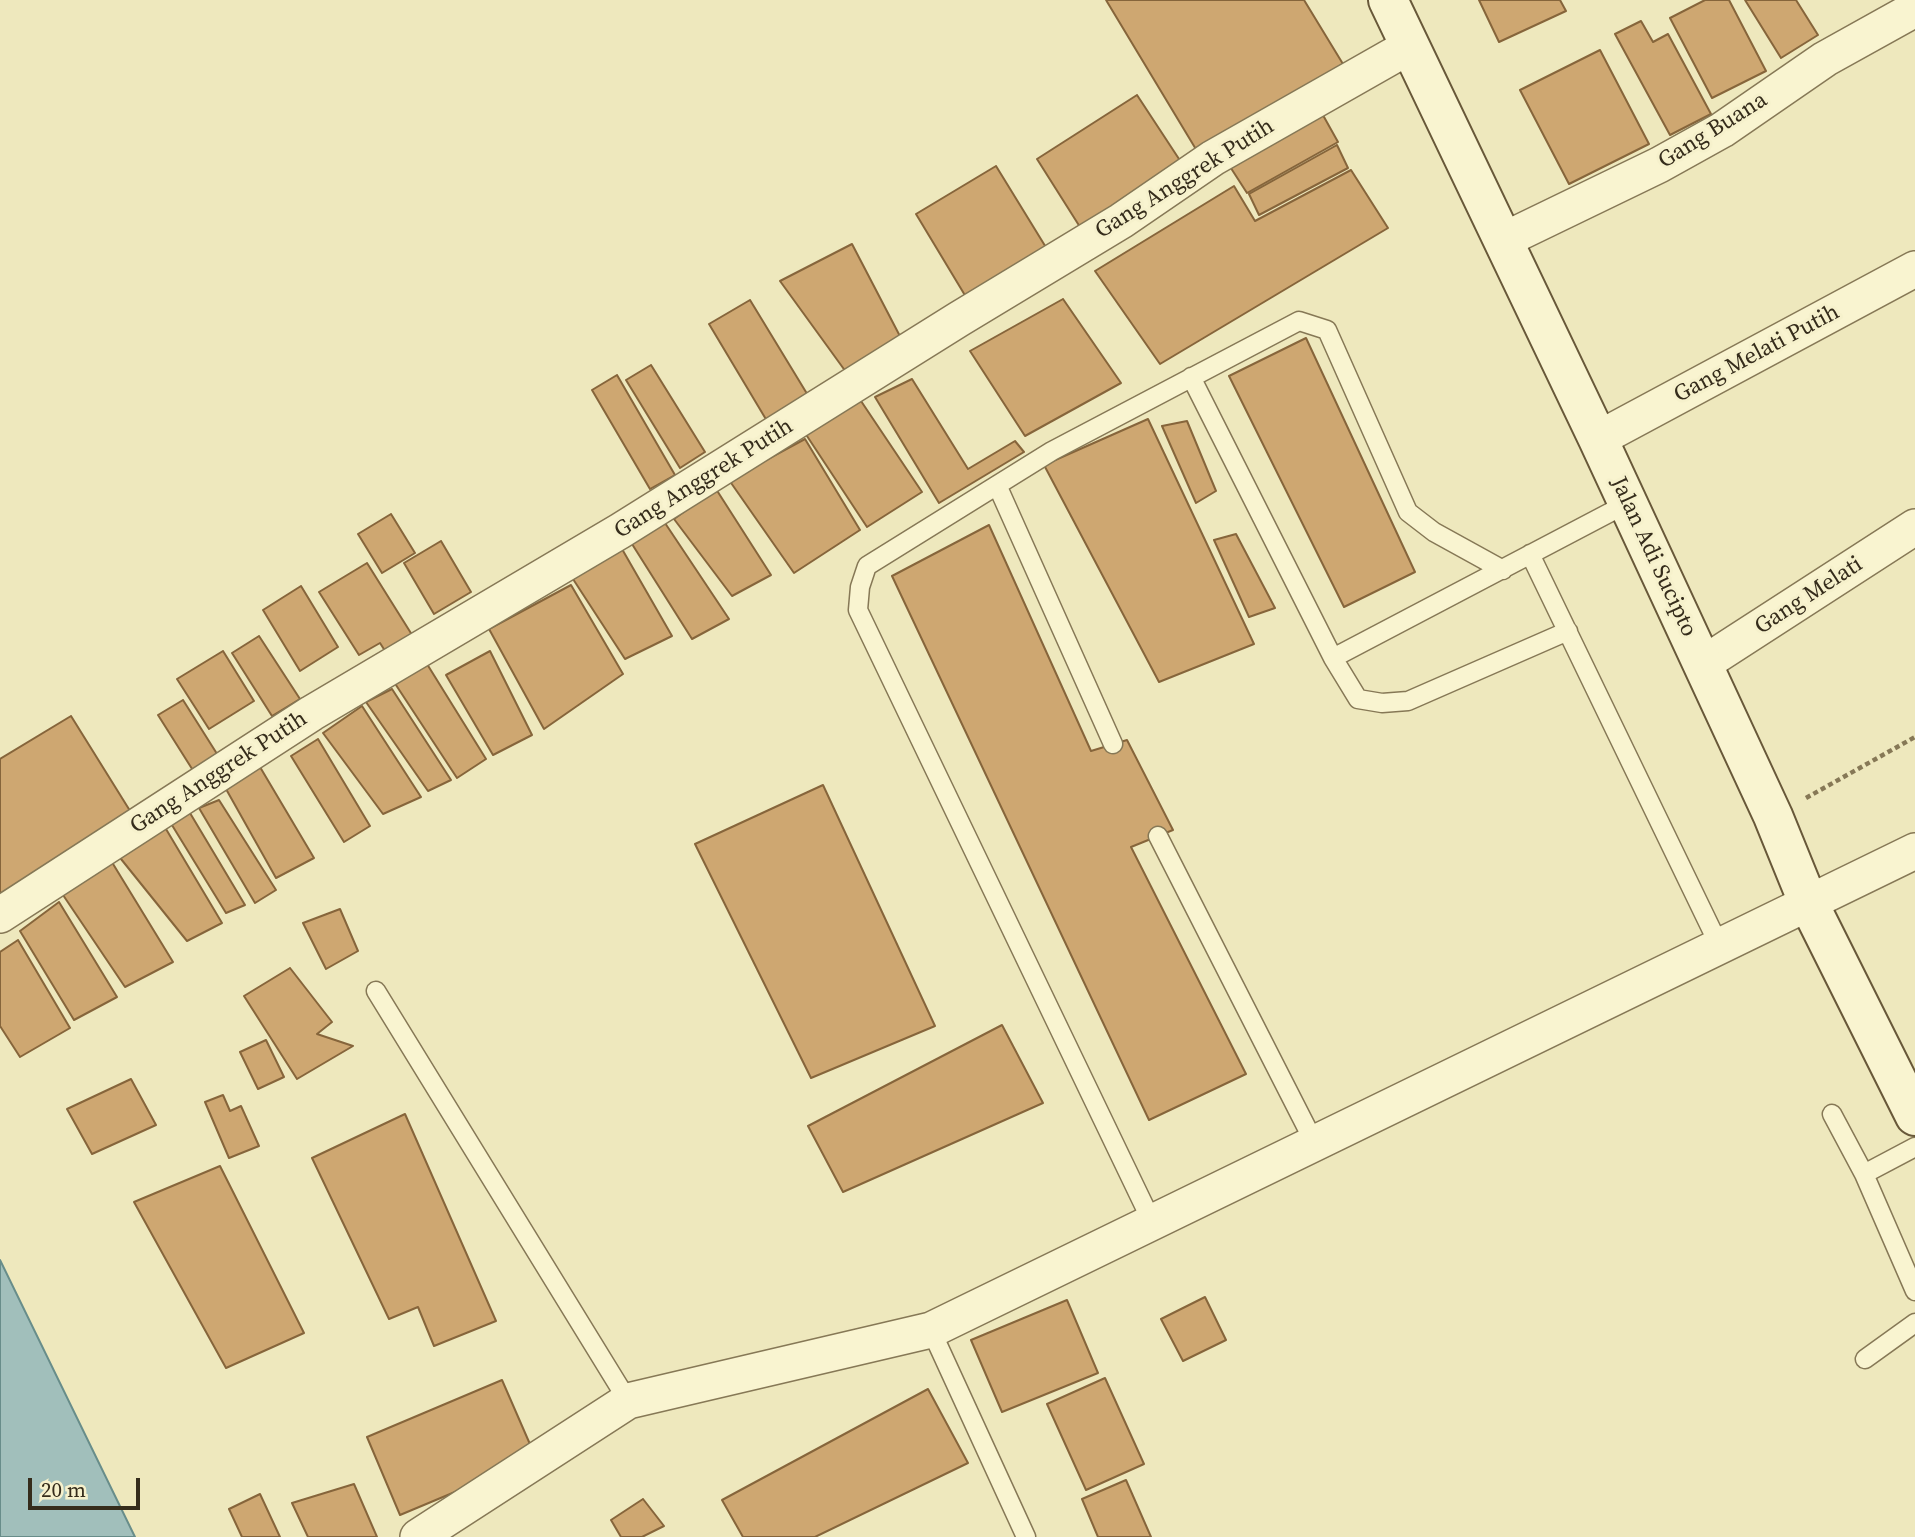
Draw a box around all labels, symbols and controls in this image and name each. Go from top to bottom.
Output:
street label: Gang Buana [1653,87,1773,175]
street label: Gang Anggrek Putih [1091,113,1279,245]
street label: Gang Melati Putih [1670,299,1844,409]
street label: Gang Anggrek Putih [610,413,798,545]
street label: Jalan Adi Sucipto [1604,473,1702,641]
street label: Gang Melati [1750,551,1868,641]
street label: Gang Anggrek Putih [125,706,313,840]
scale bar [32,1464,144,1508]
text: 20 m [41,1475,86,1504]

